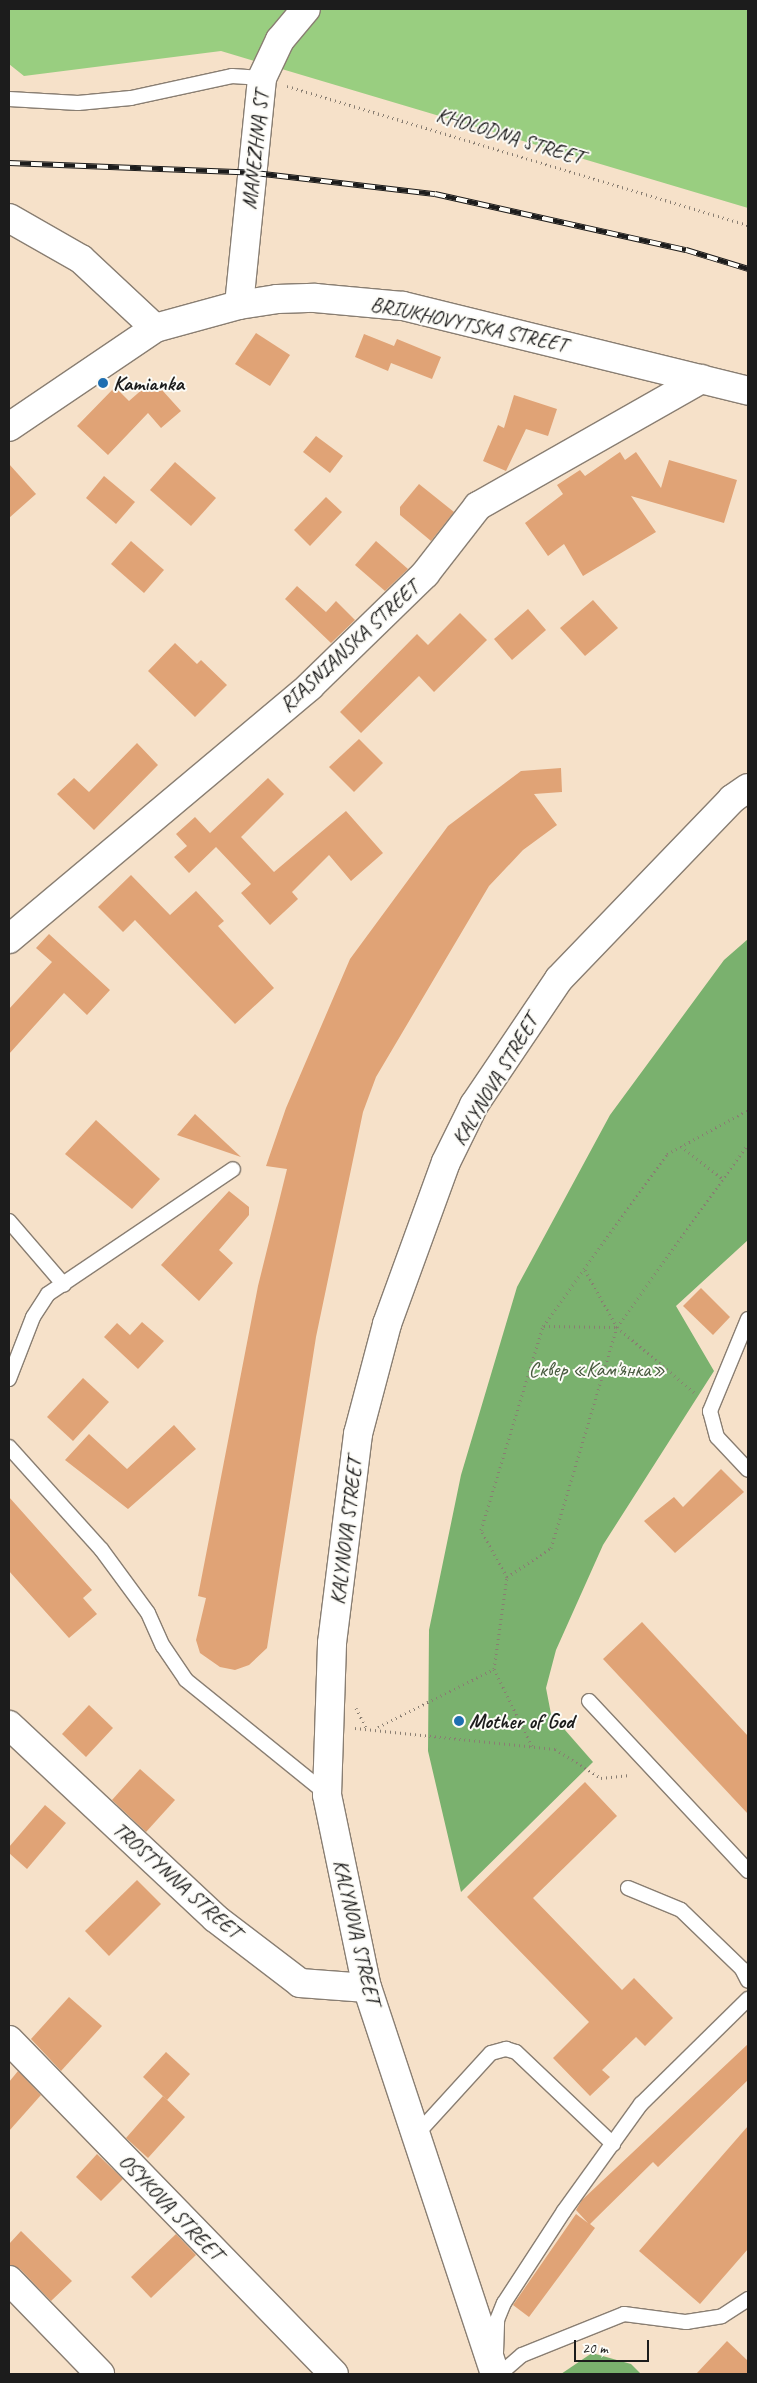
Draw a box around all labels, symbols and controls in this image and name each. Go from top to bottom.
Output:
street label: MANEZHNA ST [236,90,274,210]
street label: KHOLODNA STREET [434,102,586,170]
street label: BRIUKHOVYTSKA STREET [368,291,570,357]
place label: Kamianka [113,370,184,396]
marker: Kamianka [97,377,109,389]
street label: RIASNIANSKA STREET [274,575,424,717]
street label: KALYNOVA STREET [446,1010,544,1150]
park label: Сквер «Кам'янка» [529,1356,665,1382]
street label: KALYNOVA STREET [324,1456,368,1606]
place label: Mother of God [469,1708,574,1734]
marker: Mother of God [453,1715,465,1727]
street label: TROSTYNNA STREET [108,1816,246,1944]
street label: KALYNOVA STREET [328,1857,386,2007]
street label: OSYKOVA STREET [114,2149,228,2265]
scale bar [577,2330,652,2362]
text: 20 m [582,2339,608,2358]

